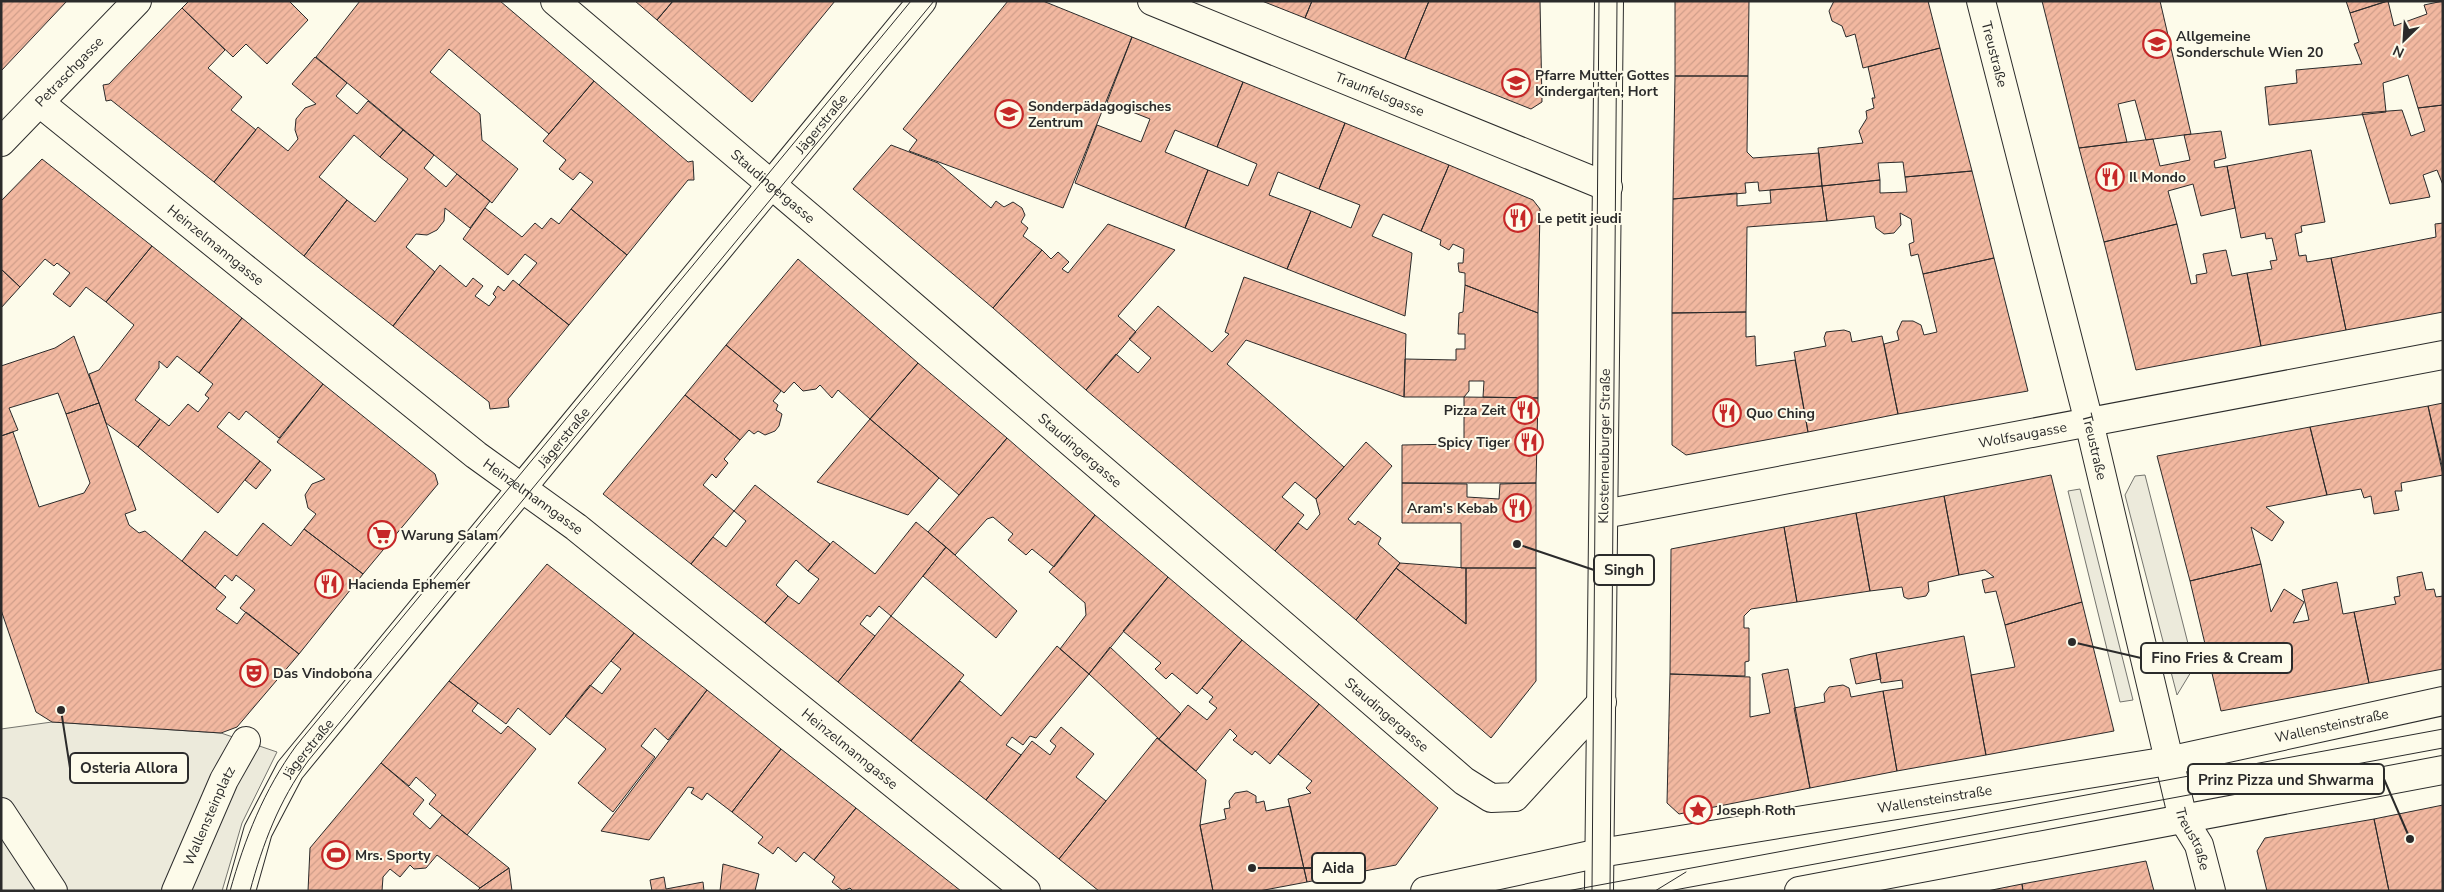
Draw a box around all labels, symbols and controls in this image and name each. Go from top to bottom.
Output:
north arrow [2379,15,2429,65]
street label: Treustraße [1977,19,2012,89]
place label: Allgemeine Sonderschule Wien 20 [2176,27,2324,62]
school or university icon: Allgemeine Sonderschule Wien 20 [2142,29,2172,59]
street label: Petraschgasse [31,32,107,111]
text: N [2390,41,2407,62]
place label: Pfarre Mutter Gottes Kindergarten, Hort [1535,66,1670,101]
street label: Traunfelsgasse [1332,67,1427,121]
school or university icon: Pfarre Mutter Gottes Kindergarten, Hort [1501,68,1531,98]
street label: Jägerstraße [790,89,852,158]
place label: Sonderpädagogisches Zentrum [1028,97,1171,132]
school or university icon: Sonderpädagogisches Zentrum [994,99,1024,129]
street label: Staudingergasse [727,145,819,227]
restaurant icon: Il Mondo [2095,162,2125,192]
place label: Il Mondo [2129,168,2186,187]
street label: Heinzelmanngasse [164,200,268,290]
restaurant icon: Le petit jeudi [1503,203,1533,233]
place label: Le petit jeudi [1537,209,1622,228]
street label: Klosterneuburger Straße [1594,368,1614,524]
restaurant icon: Pizza Zeit [1510,395,1540,425]
restaurant icon: Quo Ching [1712,398,1742,428]
place label: Pizza Zeit [1444,401,1507,420]
street label: Jägerstraße [532,403,594,472]
place label: Quo Ching [1746,404,1815,423]
street label: Staudingergasse [1034,409,1126,492]
street label: Treustraße [2078,411,2112,482]
street label: Wolfsaugasse [1977,417,2068,452]
restaurant icon: Spicy Tiger [1514,427,1544,457]
place label: Spicy Tiger [1438,433,1511,452]
street label: Heinzelmanngasse [479,454,587,539]
restaurant icon: Aram's Kebab [1502,493,1532,523]
place label: Aram's Kebab [1407,499,1498,518]
supermarket icon: Warung Salam [367,520,397,550]
place label: Warung Salam [401,526,498,545]
callout: Singh [1594,555,1654,585]
text: Singh [1604,560,1644,580]
restaurant icon: Hacienda Ephemer [314,569,344,599]
place label: Hacienda Ephemer [348,575,471,594]
callout: Fino Fries & Cream [2141,643,2292,673]
text: Fino Fries & Cream [2151,648,2283,668]
theatre icon: Das Vindobona [239,658,269,688]
place label: Das Vindobona [273,664,372,683]
street label: Staudingergasse [1341,673,1433,756]
street label: Heinzelmanngasse [798,704,902,793]
street label: Wallensteinstraße [2273,704,2390,747]
street label: Jägerstraße [277,714,338,783]
callout: Osteria Allora [70,753,188,783]
text: Osteria Allora [80,758,178,778]
street label: Wallensteinplatz [179,762,240,869]
callout: Prinz Pizza und Shwarma [2188,764,2384,794]
text: Prinz Pizza und Shwarma [2198,770,2374,790]
street label: Wallensteinstraße [1876,780,1993,817]
place icon: Joseph Roth [1683,795,1713,825]
place label: Joseph Roth [1716,801,1796,820]
street label: Treustraße [2171,806,2215,872]
sports icon: Mrs. Sporty [321,840,351,870]
place label: Mrs. Sporty [355,846,431,865]
callout: Aida [1312,853,1365,883]
text: Aida [1322,858,1354,878]

